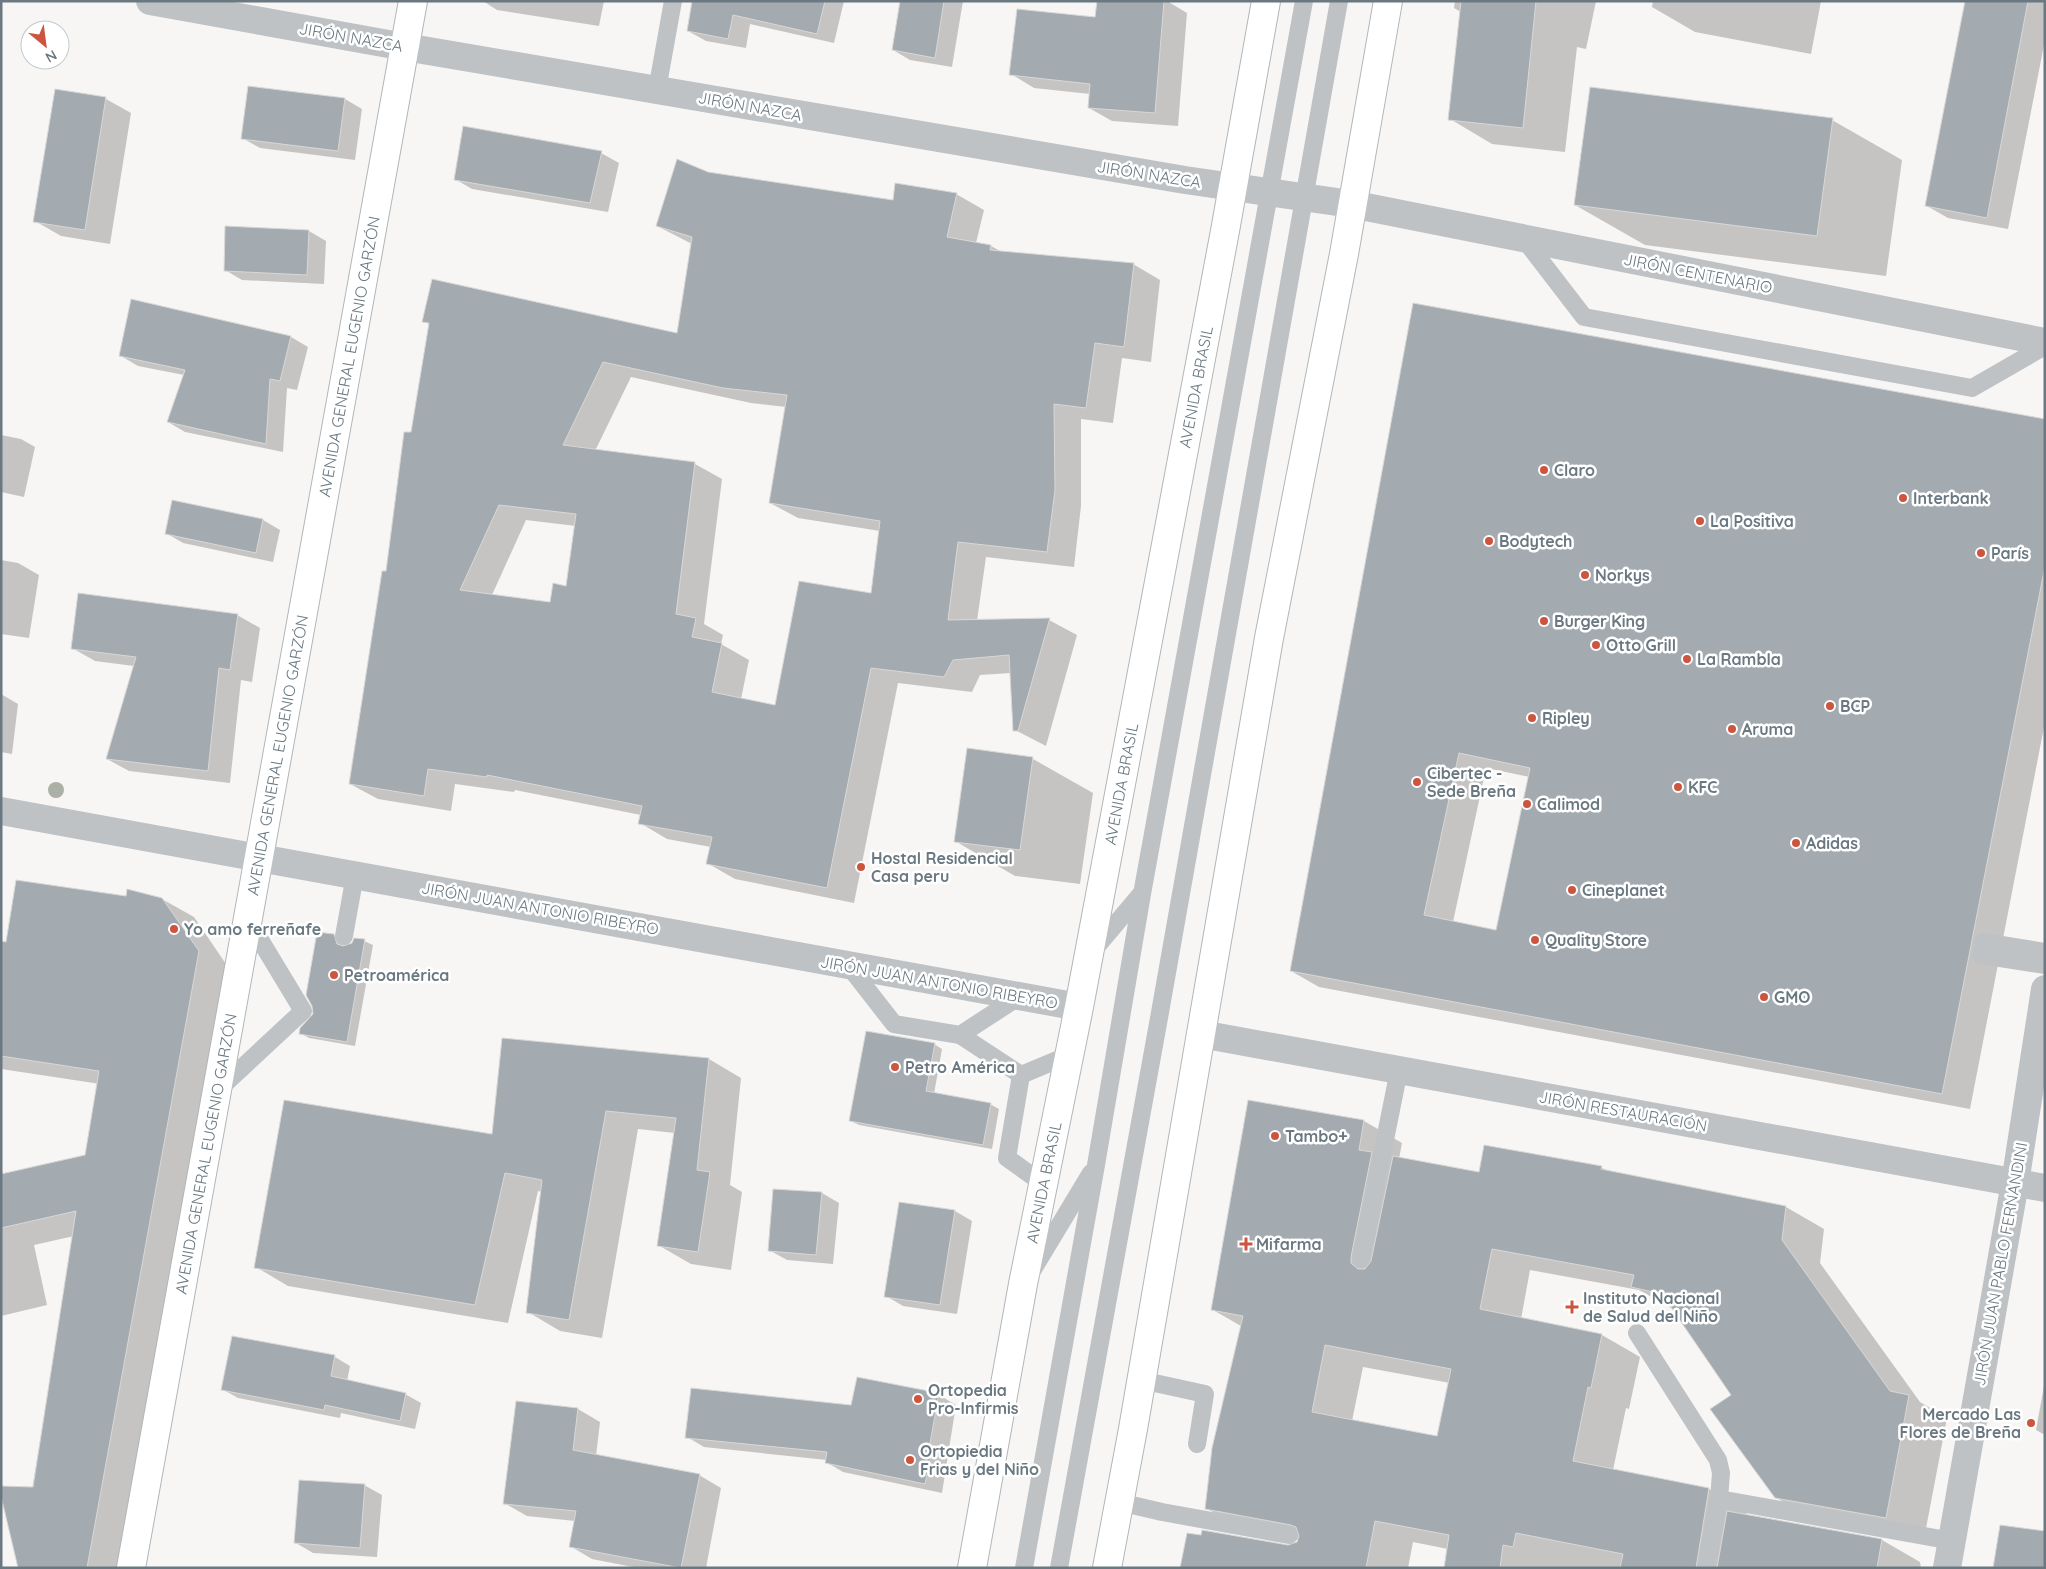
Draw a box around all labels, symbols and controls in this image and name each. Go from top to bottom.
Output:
street label: JIRÓN NAZCA [297,18,405,56]
north arrow [20,20,70,70]
text: N [42,46,60,67]
street label: JIRÓN NAZCA [696,87,804,125]
street label: JIRÓN NAZCA [1095,156,1203,192]
street label: AVENIDA GENERAL EUGENIO GARZÓN [314,214,384,498]
street label: JIRÓN CENTENARIO [1622,249,1774,297]
street label: AVENIDA BRASIL [1174,324,1217,450]
place label: Claro [1554,460,1595,480]
marker: Claro [1538,464,1550,476]
place label: Interbank [1913,488,1989,508]
marker: Interbank [1897,492,1909,504]
place label: La Positiva [1710,511,1794,531]
marker: La Positiva [1694,515,1706,527]
place label: Bodytech [1499,531,1573,551]
marker: Bodytech [1483,535,1495,547]
place label: París [1991,543,2029,563]
marker: París [1975,547,1987,559]
place label: Norkys [1595,565,1650,585]
marker: Norkys [1579,569,1591,581]
place label: Burger King [1554,611,1645,631]
street label: AVENIDA GENERAL EUGENIO GARZÓN [242,613,312,897]
marker: Burger King [1538,615,1550,627]
place label: Otto Grill [1606,635,1676,655]
marker: Otto Grill [1590,639,1602,651]
place label: La Rambla [1697,649,1781,669]
marker: La Rambla [1681,653,1693,665]
place label: BCP [1840,696,1871,716]
marker: BCP [1824,700,1836,712]
place label: Ripley [1542,708,1590,728]
marker: Ripley [1526,712,1538,724]
place label: Aruma [1742,719,1793,739]
street label: AVENIDA BRASIL [1100,721,1142,847]
marker: Aruma [1726,723,1738,735]
place label: Cibertec - Sede Breña [1427,763,1516,801]
marker: Cibertec - Sede Breña [1411,776,1423,788]
place label: KFC [1688,777,1717,797]
marker: KFC [1672,781,1684,793]
place label: Calimod [1537,794,1600,814]
marker: Calimod [1521,798,1533,810]
place label: Adidas [1806,833,1858,853]
marker: Adidas [1790,837,1802,849]
place label: Hostal Residencial Casa peru [871,848,1013,886]
marker: Hostal Residencial Casa peru [855,861,867,873]
street label: JIRÓN JUAN ANTONIO RIBEYRO [420,877,660,939]
place label: Cineplanet [1582,880,1665,900]
marker: Cineplanet [1566,884,1578,896]
place label: Yo amo ferreñafe [184,919,321,939]
marker: Yo amo ferreñafe [168,923,180,935]
place label: Quality Store [1545,930,1647,950]
marker: Quality Store [1529,934,1541,946]
street label: JIRÓN JUAN ANTONIO RIBEYRO [819,951,1059,1013]
place label: Petroamérica [344,965,449,985]
marker: Petroamérica [328,969,340,981]
place label: GMO [1774,987,1810,1007]
marker: GMO [1758,991,1770,1003]
street label: AVENIDA GENERAL EUGENIO GARZÓN [170,1012,241,1296]
place label: Petro América [905,1057,1015,1077]
marker: Petro América [889,1061,901,1073]
street label: JIRÓN RESTAURACIÓN [1537,1086,1709,1136]
street label: AVENIDA BRASIL [1021,1120,1066,1245]
place label: Tambo+ [1285,1126,1348,1146]
marker: Tambo+ [1269,1130,1281,1142]
street label: JIRÓN JUAN PABLO FERNANDINI [1969,1141,2031,1387]
place label: Mifarma [1256,1234,1322,1254]
marker: Mifarma [1240,1238,1252,1250]
place label: Instituto Nacional de Salud del Niño [1583,1288,1720,1326]
marker: Instituto Nacional de Salud del Niño [1565,1300,1579,1314]
place label: Ortopedia Pro-Infirmis [928,1380,1019,1418]
marker: Ortopedia Pro-Infirmis [912,1393,924,1405]
place label: Mercado Las Flores de Breña [1900,1404,2021,1442]
marker: Mercado Las Flores de Breña [2025,1417,2037,1429]
place label: Ortopiedia Frias y del Niño [920,1441,1039,1479]
marker: Ortopiedia Frias y del Niño [904,1454,916,1466]

